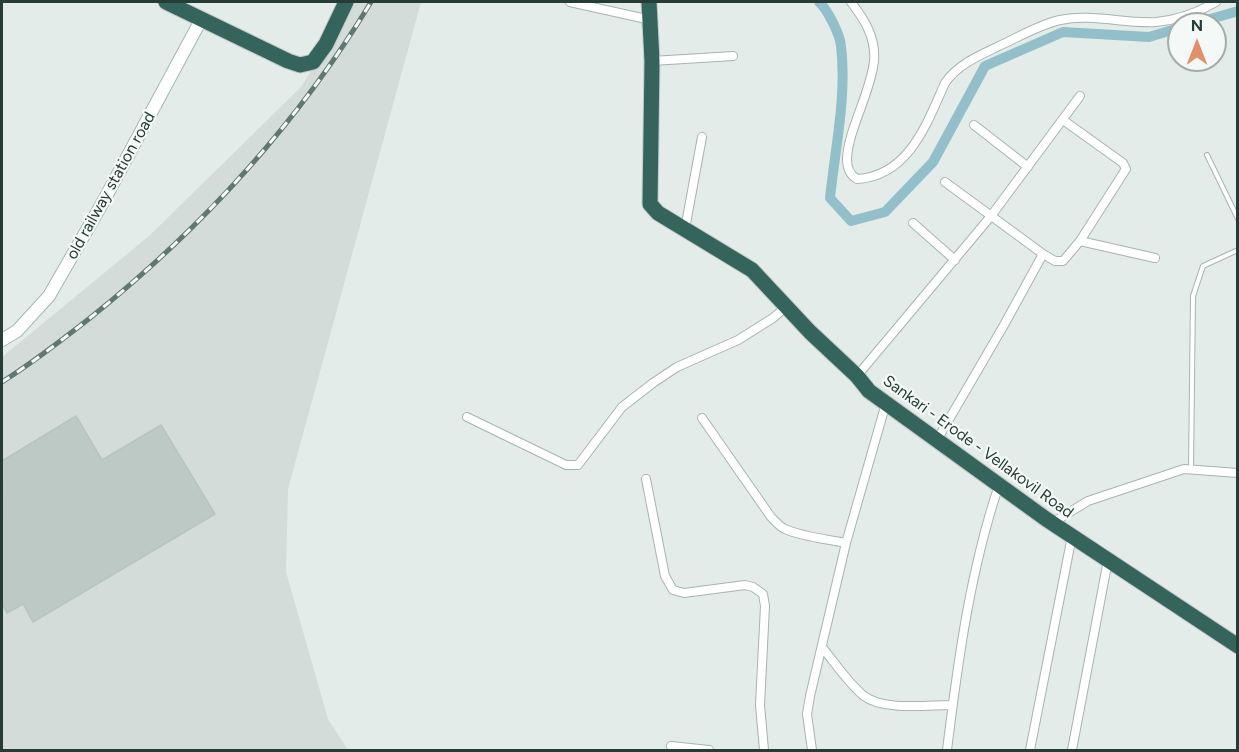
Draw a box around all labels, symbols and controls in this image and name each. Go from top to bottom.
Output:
north arrow [1167,12,1227,72]
text: N [1191,16,1203,35]
street label: old railway station road [62,109,160,263]
street label: Sankari - Erode - Vellakovil Road [879,371,1077,523]

